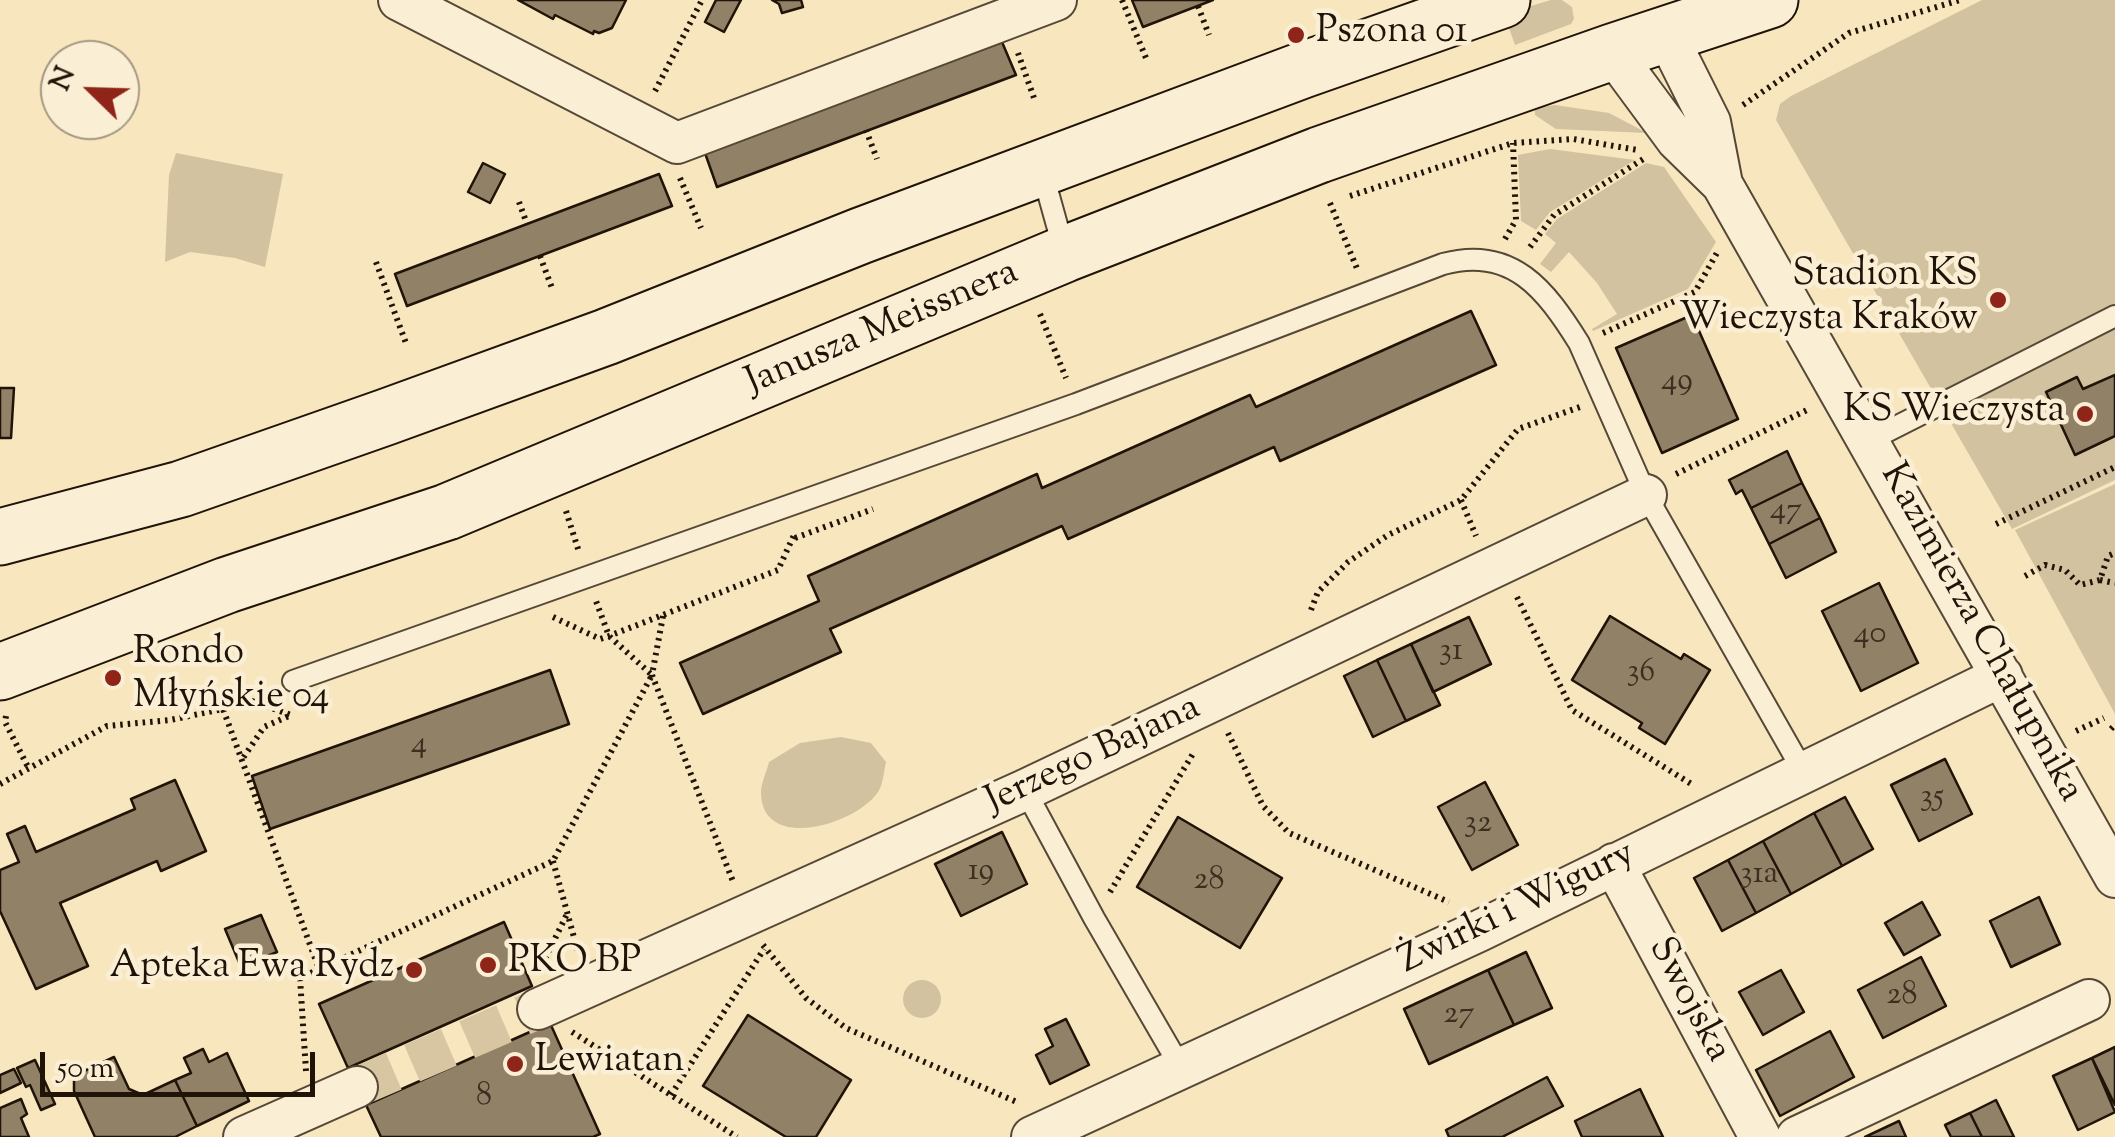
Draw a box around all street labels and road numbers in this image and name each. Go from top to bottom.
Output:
street label: Janusza Meissnera [740,252,1026,408]
street label: Kazimierza Chałupnika [1867,457,2091,811]
street label: Jerzego Bajana [980,687,1208,827]
street label: Żwirki i Wigury [1393,833,1643,987]
street label: Swojska [1635,931,1739,1071]

